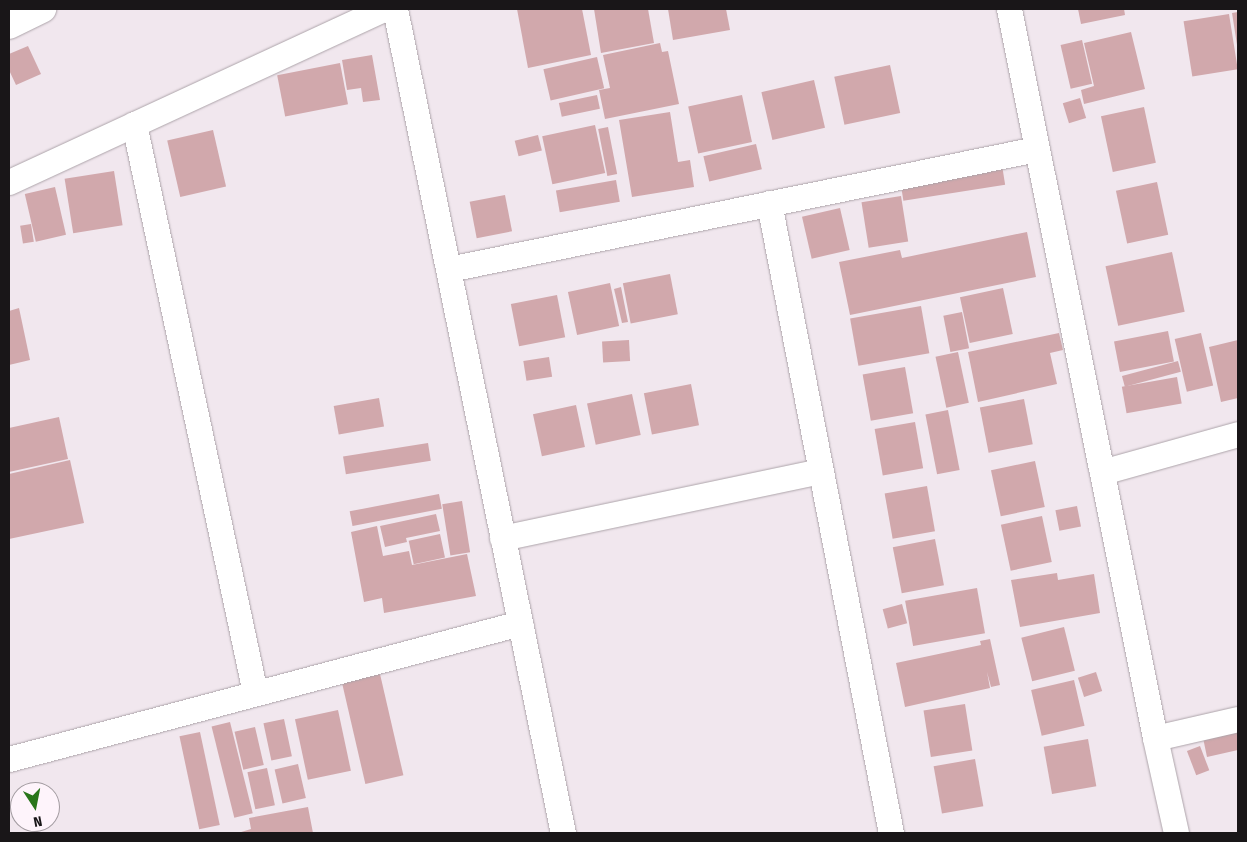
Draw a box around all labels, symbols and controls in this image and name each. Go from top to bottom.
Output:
north arrow [10,782,60,832]
text: N [32,812,44,830]

